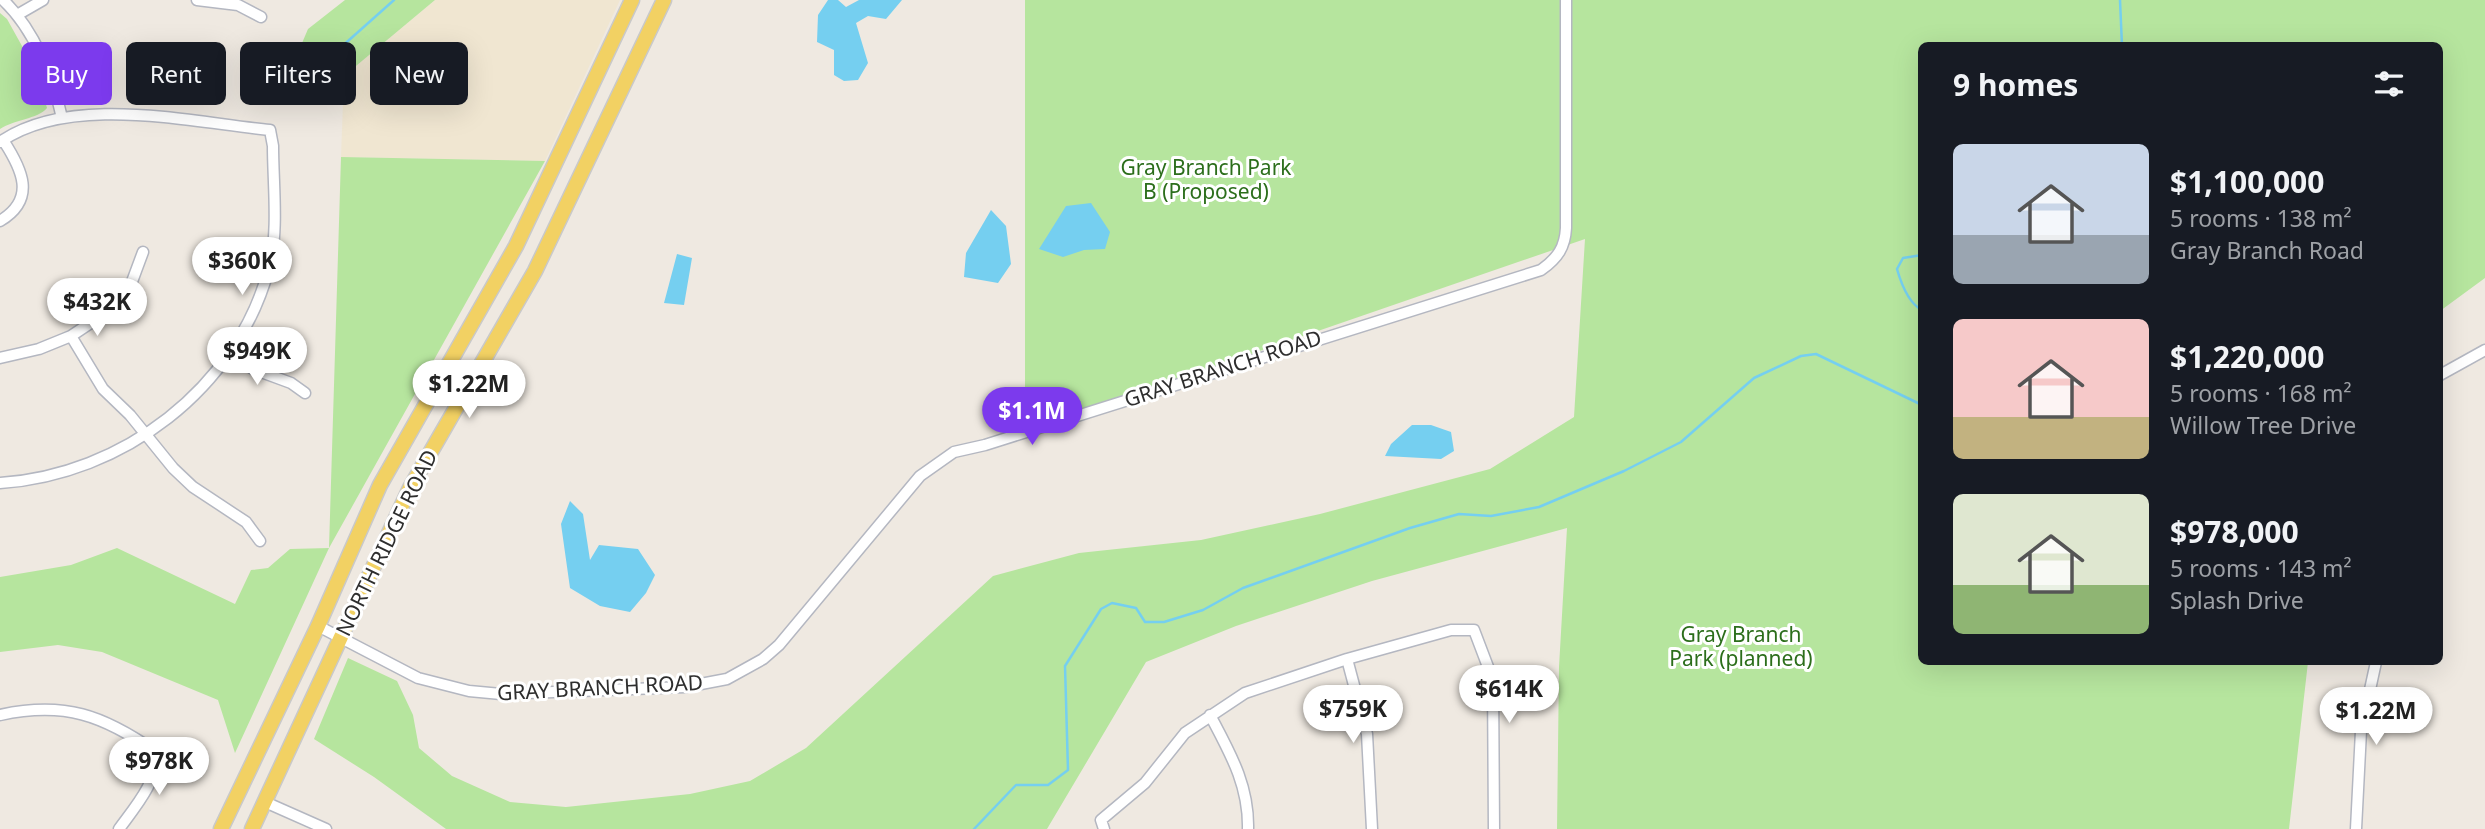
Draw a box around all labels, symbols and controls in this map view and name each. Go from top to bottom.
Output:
chip: Buy [21,42,112,105]
chip: Rent [126,42,226,105]
chip: Filters [240,42,356,105]
chip: New [370,42,468,105]
text: 9 homes [1953,64,2078,105]
icon: filters [2370,65,2408,103]
park label: Gray Branch Park B (Proposed) [1120,153,1292,205]
text: $1,100,000 [2170,161,2324,202]
icon: home [2009,172,2093,256]
text: 5 rooms · 138 m² [2170,202,2352,234]
text: Gray Branch Road [2170,234,2364,266]
pin: $360K [193,238,291,297]
text: $360K [208,244,276,276]
pin: $432K [48,278,146,338]
text: $432K [63,285,131,317]
street label: GRAY BRANCH ROAD [1120,323,1325,413]
pin: $949K [208,328,306,387]
text: $949K [223,334,291,366]
text: $1,220,000 [2170,336,2324,377]
icon: home [2009,347,2093,431]
pin: $1.22M [412,360,526,420]
text: $1.22M [429,367,509,399]
text: 5 rooms · 168 m² [2170,377,2352,409]
pin: $1.1M [983,388,1081,447]
text: $1.1M [998,394,1066,426]
text: Willow Tree Drive [2170,409,2356,441]
street label: NORTH RIDGE ROAD [329,445,443,640]
text: $978,000 [2170,511,2299,552]
icon: home [2009,522,2093,606]
text: 5 rooms · 143 m² [2170,552,2352,584]
text: Splash Drive [2170,584,2304,616]
park label: Gray Branch Park (planned) [1669,620,1813,672]
pin: $614K [1460,666,1558,725]
street label: GRAY BRANCH ROAD [496,668,704,706]
text: $614K [1475,672,1543,704]
pin: $759K [1304,686,1402,745]
pin: $1.22M [2319,688,2433,747]
text: $759K [1319,692,1387,724]
text: $1.22M [2336,694,2416,726]
pin: $978K [110,738,208,797]
text: $978K [125,744,193,776]

